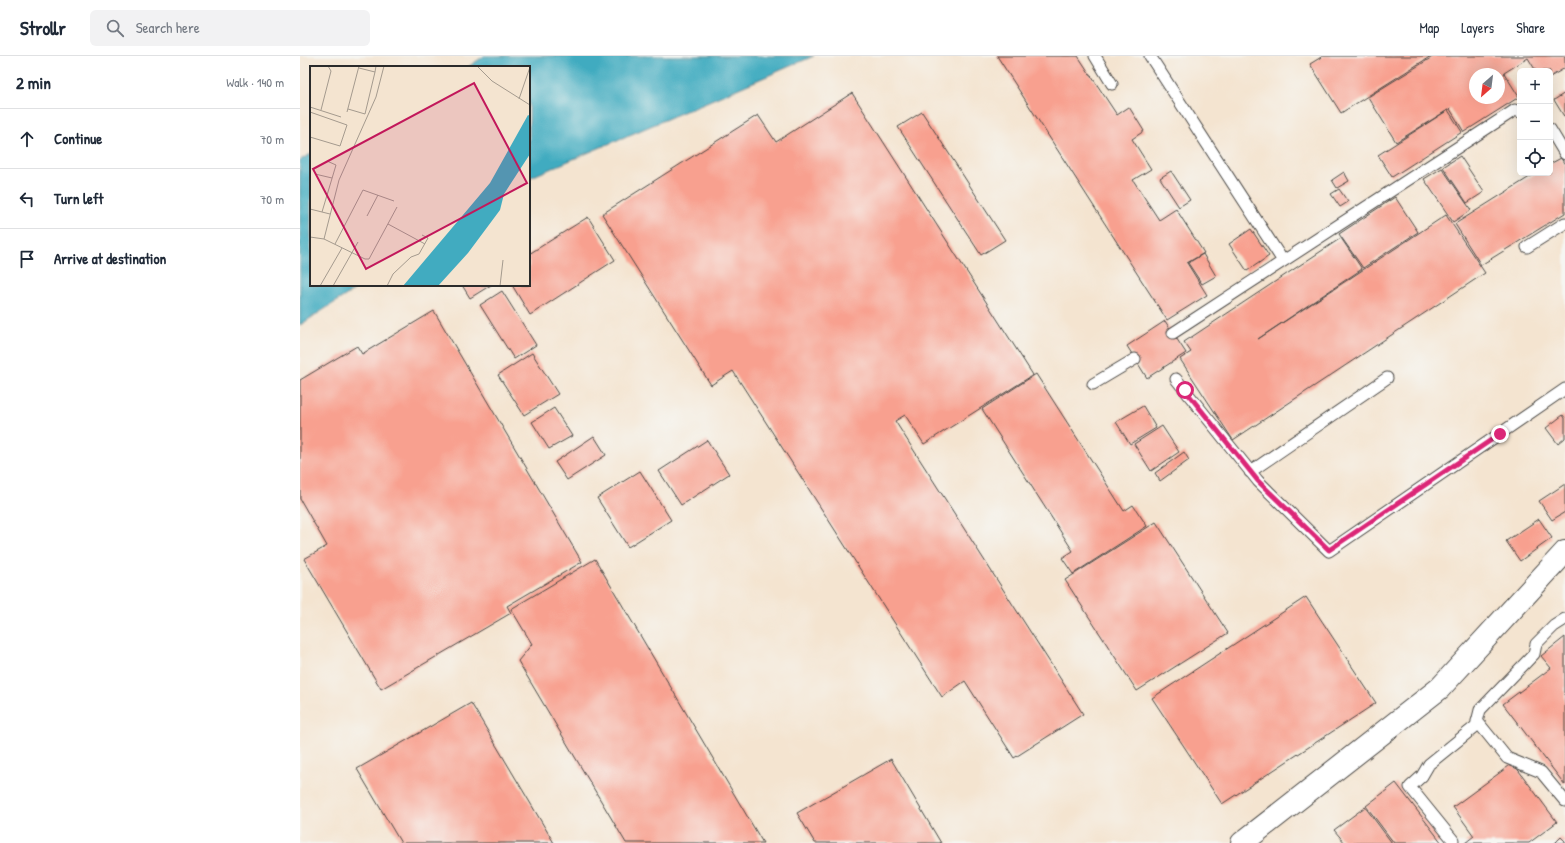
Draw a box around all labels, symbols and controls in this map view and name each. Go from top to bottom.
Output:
search box [90,10,370,46]
text: Strollr [20,15,66,41]
icon: search [104,17,126,39]
text: Search here [136,17,200,38]
text: Map [1419,18,1439,37]
text: Layers [1461,18,1494,37]
text: Share [1516,18,1545,37]
inset map [310,66,530,286]
north arrow [1469,68,1505,104]
map controls [1517,68,1553,176]
button: + [1517,68,1553,104]
text: 2 min [16,71,51,94]
text: Walk · 140 m [226,73,284,91]
button: − [1517,104,1553,140]
icon: ahead [16,128,38,150]
text: Continue [54,128,102,149]
text: 70 m [260,130,284,148]
button: locate [1517,140,1553,176]
icon: left [16,188,38,210]
text: Turn left [54,188,104,209]
text: 70 m [260,190,284,208]
icon: arrive [16,248,38,270]
text: Arrive at destination [54,248,166,269]
route start [1176,381,1194,399]
route end [1491,425,1509,443]

